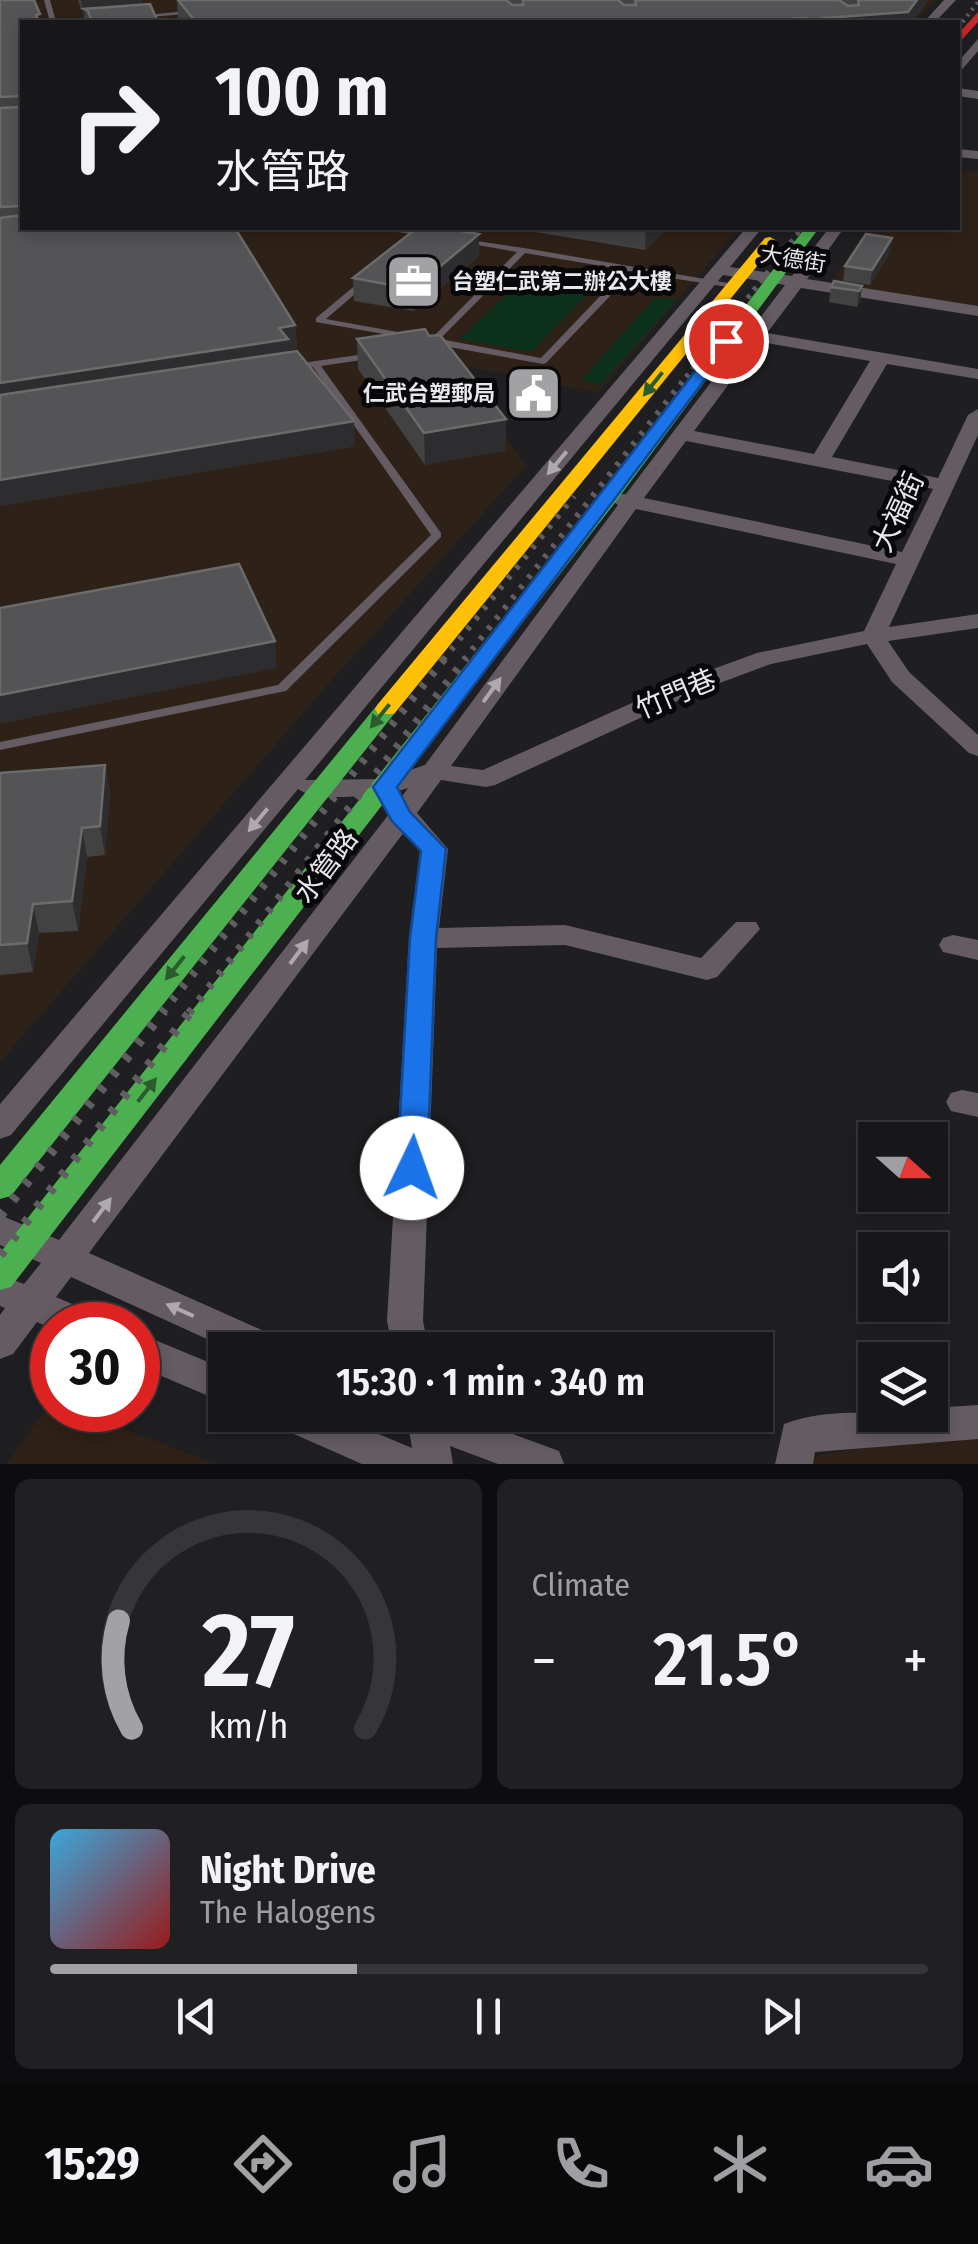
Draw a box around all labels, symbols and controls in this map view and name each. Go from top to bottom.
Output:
text: 100 m [215,50,389,134]
icon: right [50,60,180,190]
text: 水管路 [215,145,350,199]
street label: 大德街 [758,241,828,277]
office icon: 台塑仁武第二辦公大樓 [383,251,443,311]
place label: 台塑仁武第二辦公大樓 [452,268,672,295]
pin [684,299,769,384]
icon: arrive [699,314,754,369]
public building icon: 仁武台塑郵局 [504,363,564,423]
one-way arrow [643,372,664,397]
place label: 仁武台塑郵局 [363,380,495,407]
one-way arrow [546,451,568,476]
street label: 大福街 [865,467,931,557]
street label: 竹門巷 [631,662,721,726]
one-way arrow [481,677,501,703]
one-way arrow [370,704,391,729]
one-way arrow [247,807,269,832]
street label: 水管路 [288,823,364,909]
one-way arrow [288,939,309,965]
one-way arrow [165,956,186,981]
one-way arrow [136,1077,157,1103]
position arrow [360,1116,464,1220]
north arrow [858,1122,948,1212]
map controls [858,1122,948,1432]
one-way arrow [91,1198,112,1224]
button: sound [858,1232,948,1322]
speed limit sign: 30 [30,1302,160,1432]
one-way arrow [165,1302,194,1319]
button: layers [858,1342,948,1432]
text: 15:30 · 1 min · 340 m [336,1359,645,1405]
text: Climate [532,1566,630,1604]
text: 27 [201,1589,294,1714]
text: 21.5° [653,1615,806,1705]
text: − [532,1628,556,1694]
text: + [903,1628,928,1694]
text: km/h [208,1705,288,1747]
text: Night Drive [200,1847,376,1893]
text: The Halogens [200,1893,376,1931]
icon: previous [169,1989,224,2044]
icon: pause [461,1989,516,2044]
icon: next [754,1989,809,2044]
icon: directions [228,2129,298,2199]
icon: music [387,2129,457,2199]
icon: phone [546,2129,616,2199]
icon: climate [705,2129,775,2199]
icon: car [864,2129,934,2199]
text: 15:29 [44,2137,140,2191]

